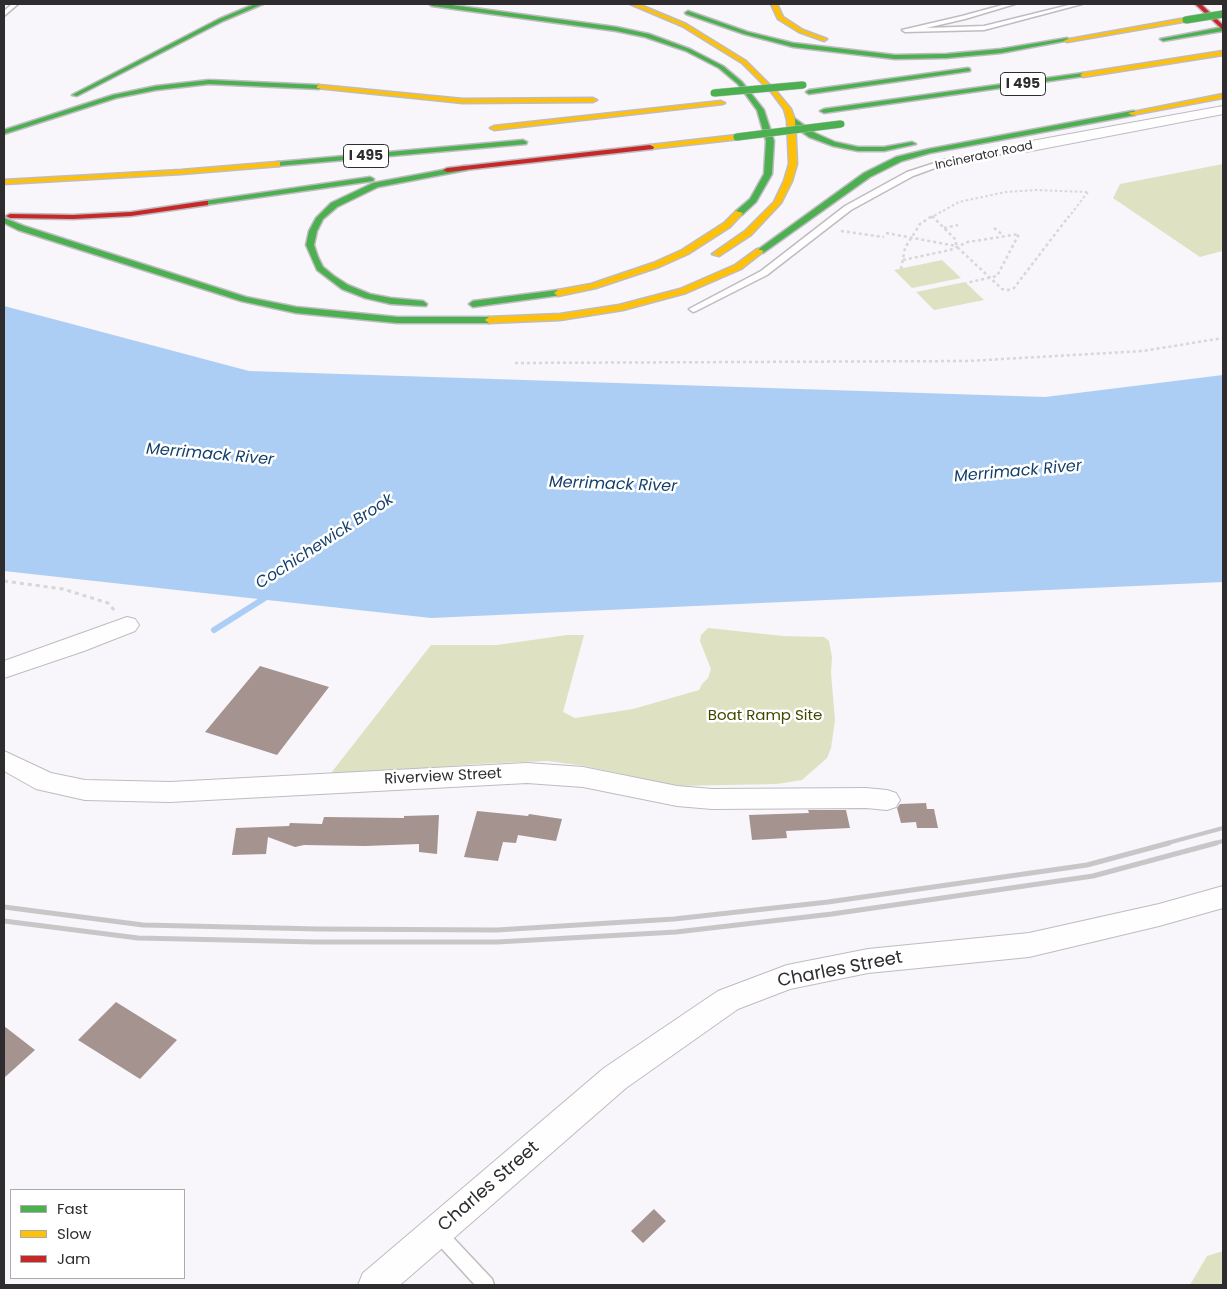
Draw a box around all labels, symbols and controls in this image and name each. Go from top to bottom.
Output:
road number: I 495 [1000,72,1046,96]
street label: Incinerator Road [934,139,1034,173]
road number: I 495 [344,144,388,168]
water label: Merrimack River [145,440,275,470]
water label: Merrimack River [953,457,1083,487]
water label: Merrimack River [549,473,677,497]
water label: Cochichewick Brook [252,490,398,594]
park label: Boat Ramp Site [708,707,822,725]
street label: Riverview Street [384,765,502,789]
street label: Charles Street [776,947,904,993]
street label: Charles Street [434,1137,544,1237]
legend [10,1189,185,1279]
text: Fast [57,1198,88,1219]
text: Slow [57,1223,91,1244]
text: Jam [57,1248,91,1269]

